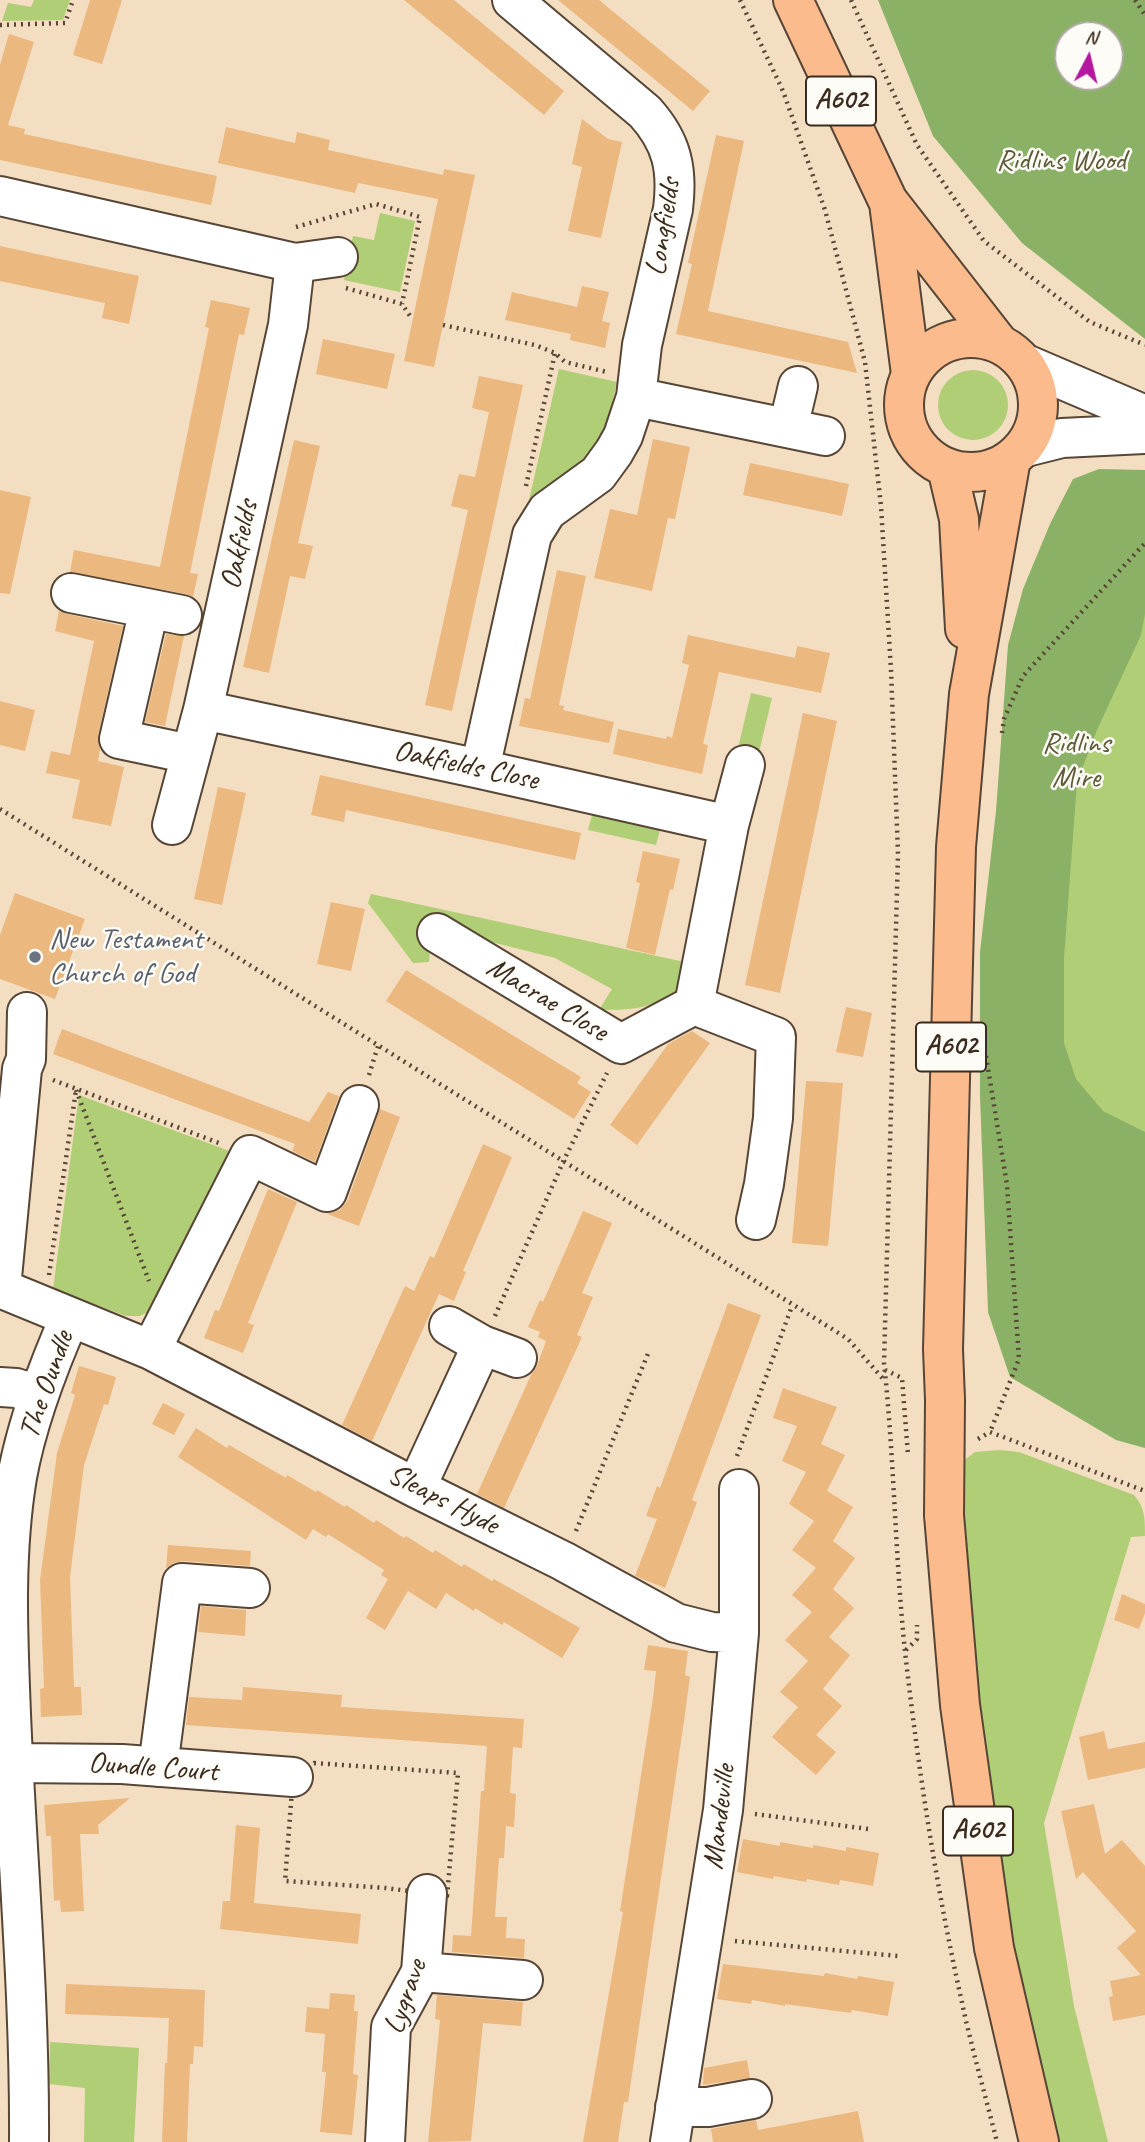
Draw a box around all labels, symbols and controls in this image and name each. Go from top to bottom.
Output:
north arrow [1054,21,1124,91]
text: N [1084,25,1099,50]
road number: A602 [806,76,876,126]
park label: Ridlins Wood [996,143,1126,179]
street label: Longfields [639,176,689,278]
street label: Oakfields [213,497,267,593]
park label: Ridlins Mire [1042,726,1110,796]
street label: Oakfields Close [390,733,542,799]
place label: New Testament Church of God [49,922,203,992]
marker: New Testament Church of God [27,949,43,965]
street label: Macrae Close [480,950,614,1050]
road number: A602 [916,1023,986,1072]
street label: The Oundle [12,1326,82,1444]
street label: Sleaps Hyde [381,1457,505,1543]
street label: Oundle Court [87,1746,219,1790]
street label: Mandeville [696,1763,744,1871]
road number: A602 [943,1806,1013,1856]
street label: Lygrave [377,1955,435,2039]

